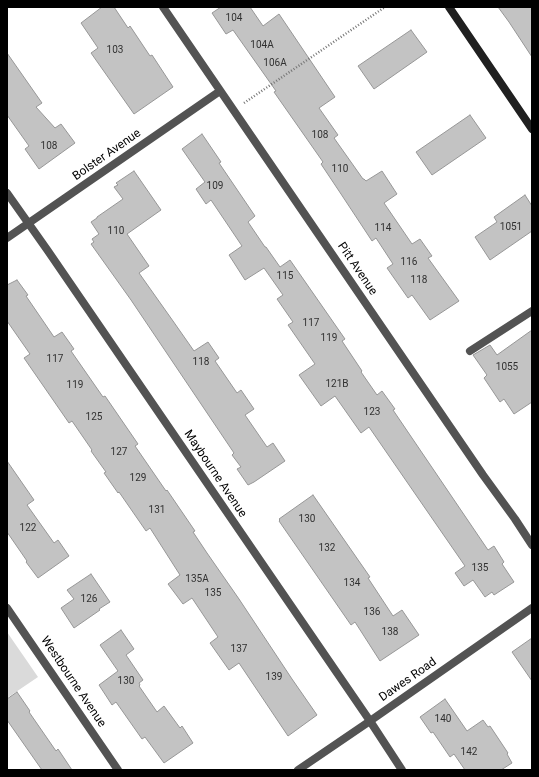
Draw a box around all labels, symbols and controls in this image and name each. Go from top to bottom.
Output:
house number: 104 [226,12,242,24]
house number: 104A [250,39,274,51]
house number: 103 [107,44,123,56]
house number: 106A [263,57,287,69]
street label: Bolster Avenue [70,126,144,184]
house number: 108 [312,129,328,141]
house number: 108 [41,140,57,152]
house number: 110 [332,163,348,175]
house number: 109 [207,180,223,192]
house number: 1051 [500,221,522,233]
house number: 114 [375,222,391,234]
house number: 110 [108,225,124,237]
street label: Pitt Avenue [334,240,380,298]
house number: 116 [401,256,417,268]
house number: 115 [277,270,293,282]
house number: 118 [411,274,427,286]
house number: 117 [303,317,319,329]
house number: 119 [321,332,337,344]
house number: 117 [47,353,63,365]
house number: 118 [193,356,209,368]
house number: 1055 [496,361,518,373]
house number: 121B [325,378,349,390]
house number: 119 [67,379,83,391]
house number: 123 [364,406,380,418]
house number: 125 [86,411,102,423]
street label: Maybourne Avenue [180,428,250,520]
house number: 127 [111,446,127,458]
house number: 129 [130,472,146,484]
house number: 131 [149,504,165,516]
house number: 130 [299,513,315,525]
house number: 122 [20,522,36,534]
house number: 132 [319,542,335,554]
house number: 135 [472,562,488,574]
house number: 135A [185,573,209,585]
house number: 134 [344,577,360,589]
house number: 135 [205,587,221,599]
house number: 126 [81,593,97,605]
house number: 136 [364,606,380,618]
house number: 138 [382,626,398,638]
street label: Westbourne Avenue [37,634,109,730]
house number: 137 [231,643,247,655]
street label: Dawes Road [377,655,439,705]
house number: 139 [266,671,282,683]
house number: 130 [118,675,134,687]
house number: 140 [435,713,451,725]
house number: 142 [461,746,477,758]

